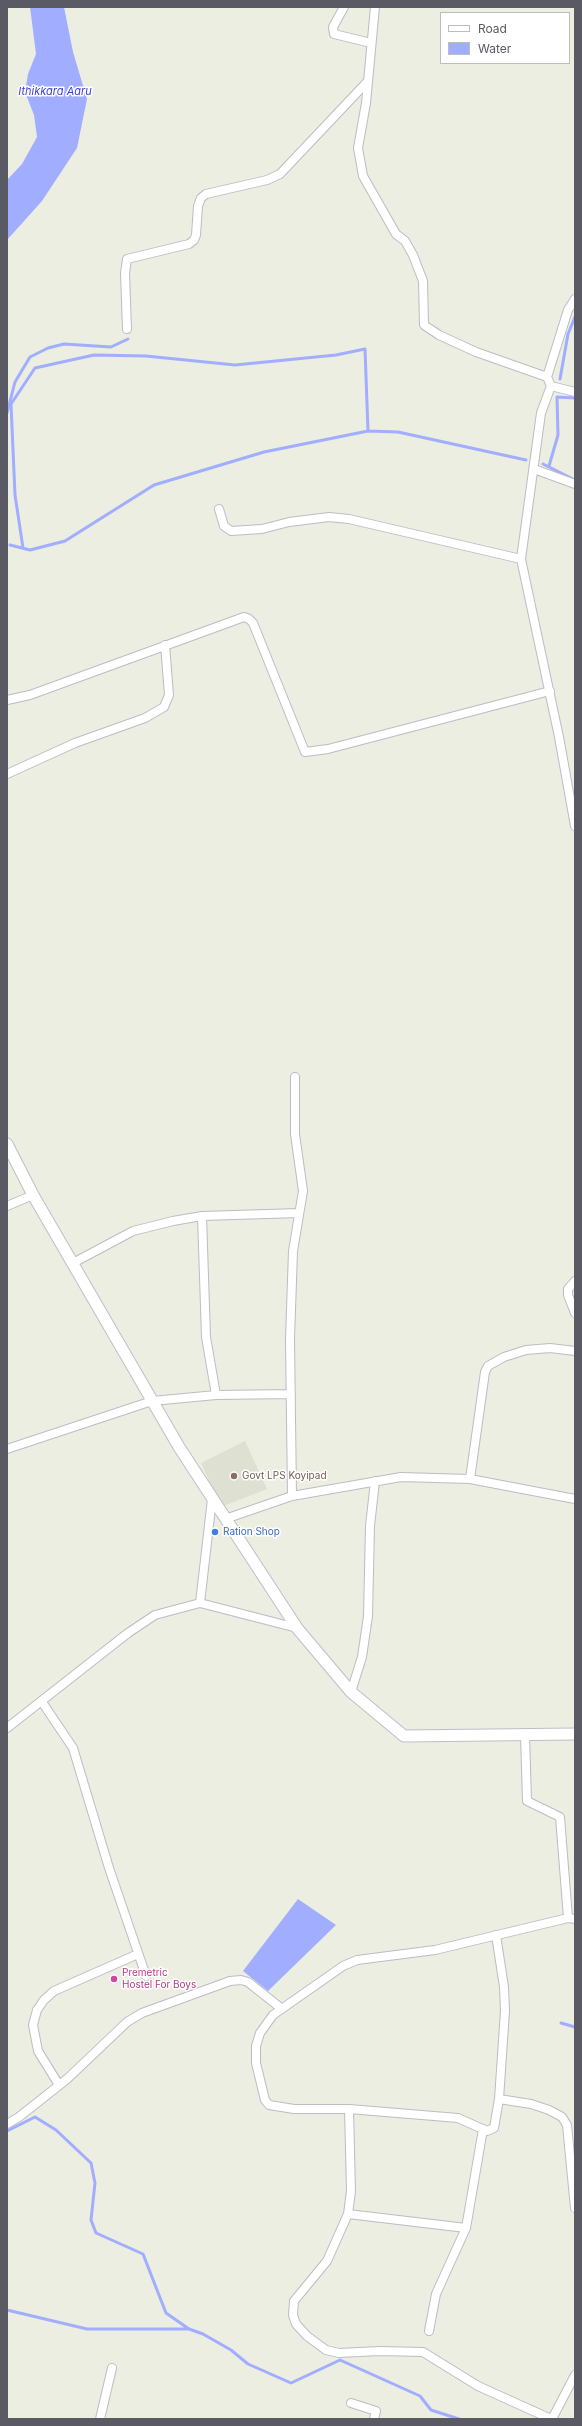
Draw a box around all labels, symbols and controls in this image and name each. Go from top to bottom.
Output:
legend [440,12,570,64]
text: Road [478,21,507,36]
text: Water [478,41,511,56]
water label: Ithikkara Aaru [18,85,92,99]
place label: Govt LPS Koyipad [242,1470,327,1482]
marker: Govt LPS Koyipad [229,1471,239,1481]
place label: Ration Shop [223,1526,280,1538]
marker: Ration Shop [210,1527,220,1537]
place label: Premetric Hostel For Boys [122,1967,196,1990]
marker: Premetric Hostel For Boys [109,1974,119,1984]

